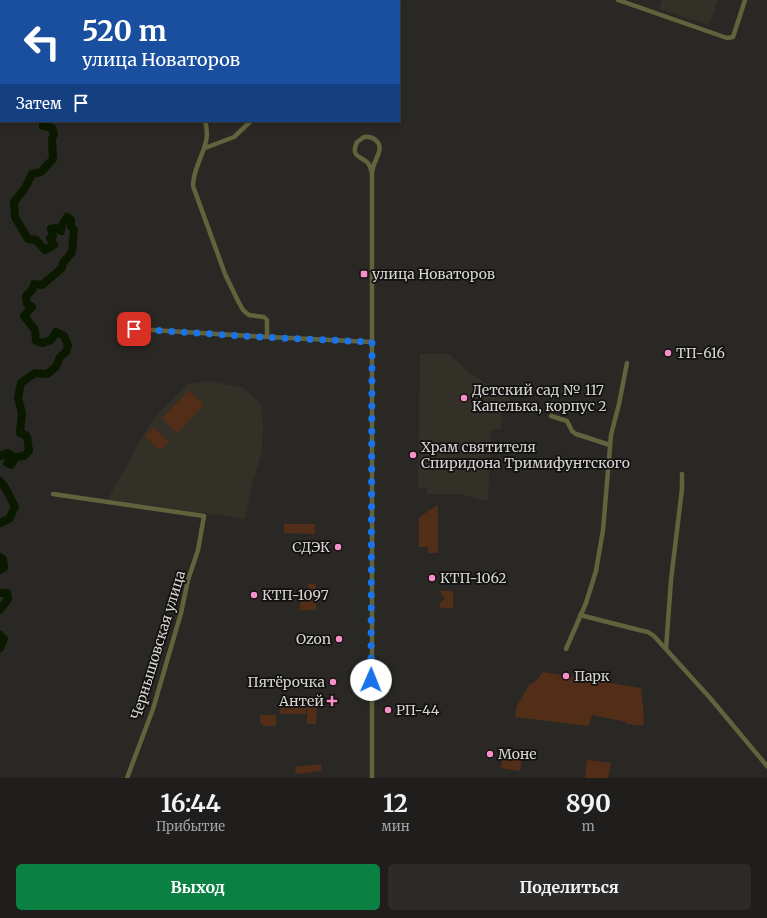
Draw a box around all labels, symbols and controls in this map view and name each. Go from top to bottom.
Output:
text: 520 m [82,13,167,49]
icon: left [16,16,68,68]
text: улица Новаторов [82,48,240,71]
icon: arrive [70,92,92,114]
text: Затем [16,94,62,113]
place label: улица Новаторов [372,265,495,283]
marker: улица Новаторов [359,269,369,279]
pin [117,312,151,346]
icon: arrive [123,318,145,340]
place label: ТП-616 [676,344,725,362]
marker: ТП-616 [663,348,673,358]
place label: Детский сад № 117 Капелька, корпус 2 [472,381,607,415]
marker: Детский сад № 117 Капелька, корпус 2 [459,393,469,403]
place label: Храм святителя Спиридона Тримифунтского [421,438,630,472]
marker: Храм святителя Спиридона Тримифунтского [408,450,418,460]
place label: СДЭК [292,538,330,556]
marker: СДЭК [333,542,343,552]
street label: Чернышовская улица [127,568,189,722]
place label: КТП-1062 [440,569,507,587]
marker: КТП-1062 [427,573,437,583]
place label: КТП-1097 [262,586,329,604]
marker: КТП-1097 [249,590,259,600]
place label: Ozon [296,630,331,648]
marker: Ozon [334,634,344,644]
position arrow [350,659,392,701]
place label: Парк [574,667,610,685]
marker: Парк [561,671,571,681]
place label: Пятёрочка [248,673,325,691]
marker: Пятёрочка [328,677,338,687]
place label: Антей [278,692,324,710]
marker: Антей [327,696,337,706]
place label: РП-44 [396,701,440,719]
marker: РП-44 [383,705,393,715]
place label: Моне [498,745,537,763]
marker: Моне [485,749,495,759]
text: 16:44 [161,788,221,819]
text: 12 [383,788,408,819]
text: 890 [566,788,611,819]
text: Прибытие [156,818,225,835]
text: мин [381,818,410,835]
text: m [582,818,595,835]
button: Выход [16,864,380,910]
button: Поделиться [388,864,751,910]

